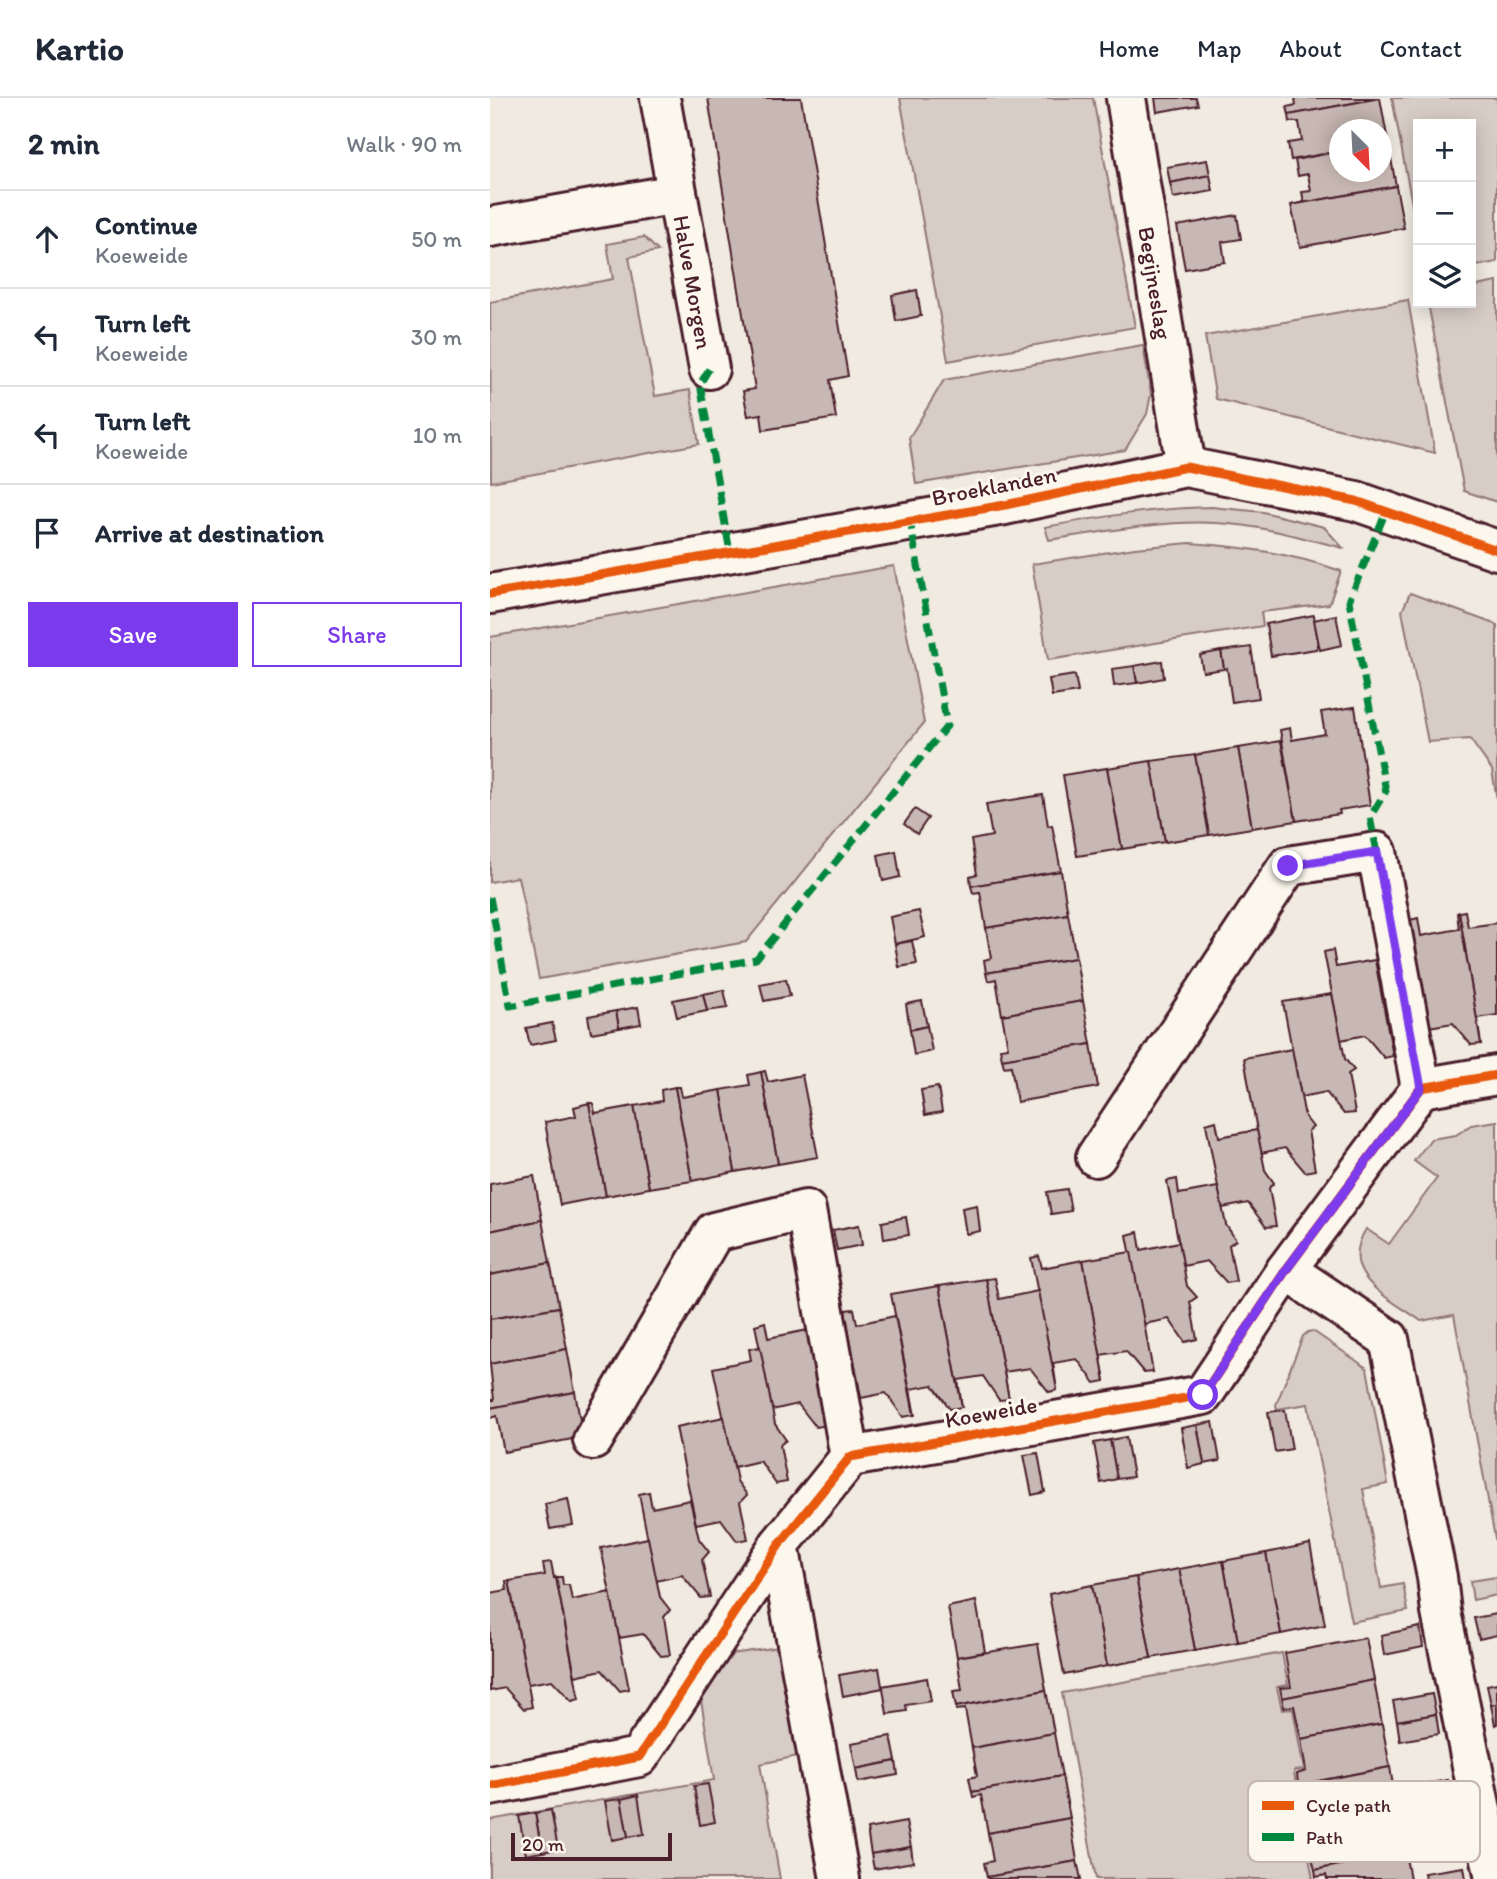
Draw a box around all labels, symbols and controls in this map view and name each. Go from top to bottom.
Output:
text: Kartio [35,29,124,68]
text: Home [1099,34,1159,63]
text: Map [1197,34,1241,63]
text: About [1279,34,1342,63]
text: Contact [1380,34,1462,63]
north arrow [1329,119,1392,182]
map controls [1413,119,1476,308]
button: + [1413,119,1476,182]
text: 2 min [28,125,99,162]
text: Walk · 90 m [346,130,462,158]
button: − [1413,182,1476,245]
text: Continue [95,209,198,241]
street label: Halve Morgen [667,213,719,351]
icon: ahead [28,220,66,258]
text: 50 m [411,225,462,253]
street label: Begijneslag [1132,225,1178,342]
text: Koeweide [95,241,188,269]
button: layers [1413,245,1476,308]
text: Turn left [95,307,191,339]
icon: left [28,318,66,356]
text: 30 m [411,323,462,351]
text: Koeweide [95,339,188,367]
text: Turn left [95,405,191,437]
icon: left [28,416,66,454]
text: 10 m [413,421,462,449]
text: Koeweide [95,437,188,465]
street label: Broeklanden [929,460,1059,512]
icon: arrive [28,514,66,552]
text: Arrive at destination [95,517,324,549]
button: Save [28,602,238,667]
button: Share [252,602,462,667]
route end [1272,850,1303,881]
route start [1187,1379,1218,1410]
street label: Koeweide [943,1390,1039,1434]
legend [1248,1781,1480,1862]
text: Cycle path [1306,1794,1391,1817]
text: Path [1306,1826,1343,1849]
scale bar [511,1830,672,1862]
text: 20 m [522,1833,564,1856]

